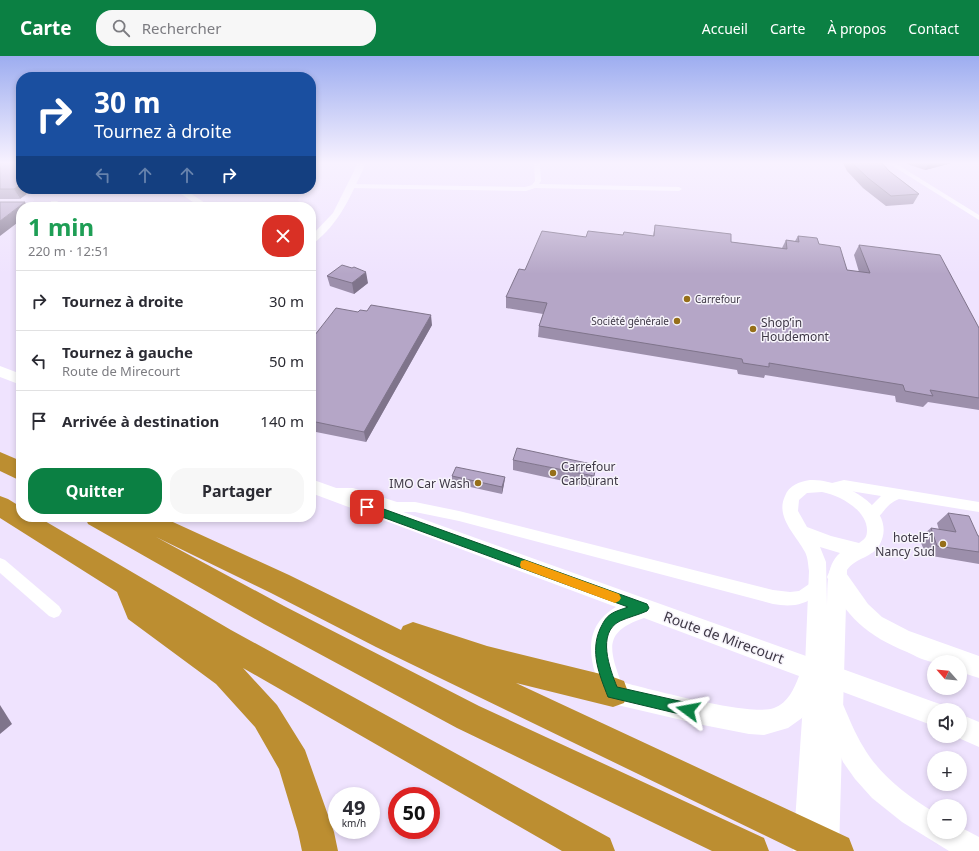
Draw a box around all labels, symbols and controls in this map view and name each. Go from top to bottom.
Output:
search box [96,10,376,46]
text: Carte [20,15,72,41]
icon: search [110,17,132,39]
text: Rechercher [142,18,221,38]
text: Accueil [702,19,748,38]
text: Carte [770,19,805,38]
text: À propos [827,19,886,38]
text: Contact [908,19,959,38]
text: 30 m [94,83,161,121]
icon: right [28,88,80,140]
text: Tournez à droite [94,119,232,143]
icon: left [92,164,114,186]
icon: ahead [134,164,156,186]
icon: ahead [176,164,198,186]
icon: right [218,164,240,186]
text: 1 min [28,210,94,243]
button: close [262,215,304,257]
text: 220 m · 12:51 [28,242,109,260]
icon: right [28,290,50,312]
text: Tournez à droite [62,291,183,311]
text: 30 m [269,291,304,311]
place label: Carrefour [695,292,740,306]
marker: Carrefour [682,294,692,304]
place label: Société générale [591,314,669,328]
place label: Shop’in Houdemont [761,314,830,345]
marker: Société générale [672,316,682,326]
marker: Shop’in Houdemont [748,324,758,334]
text: Tournez à gauche [62,342,193,362]
icon: left [28,350,50,372]
text: 50 m [269,351,304,371]
text: Route de Mirecourt [62,362,180,380]
icon: arrive [28,410,50,432]
text: Arrivée à destination [62,411,219,431]
text: 140 m [260,411,304,431]
place label: Carrefour Carburant [561,458,619,489]
button: Quitter [28,468,162,514]
button: Partager [170,468,304,514]
marker: Carrefour Carburant [548,468,558,478]
place label: IMO Car Wash [389,475,470,492]
marker: IMO Car Wash [473,478,483,488]
pin [350,490,384,524]
icon: arrive [356,496,378,518]
place label: hotelF1 Nancy Sud [875,529,935,560]
marker: hotelF1 Nancy Sud [938,539,948,549]
street label: Route de Mirecourt [661,606,787,668]
north arrow [927,655,967,695]
map controls [927,655,967,839]
position arrow [667,689,709,731]
button: sound [927,703,967,743]
button: + [927,751,967,791]
speed limit sign: 50 [388,787,440,839]
text: 49 [343,794,365,821]
button: − [927,799,967,839]
text: km/h [342,816,366,830]

